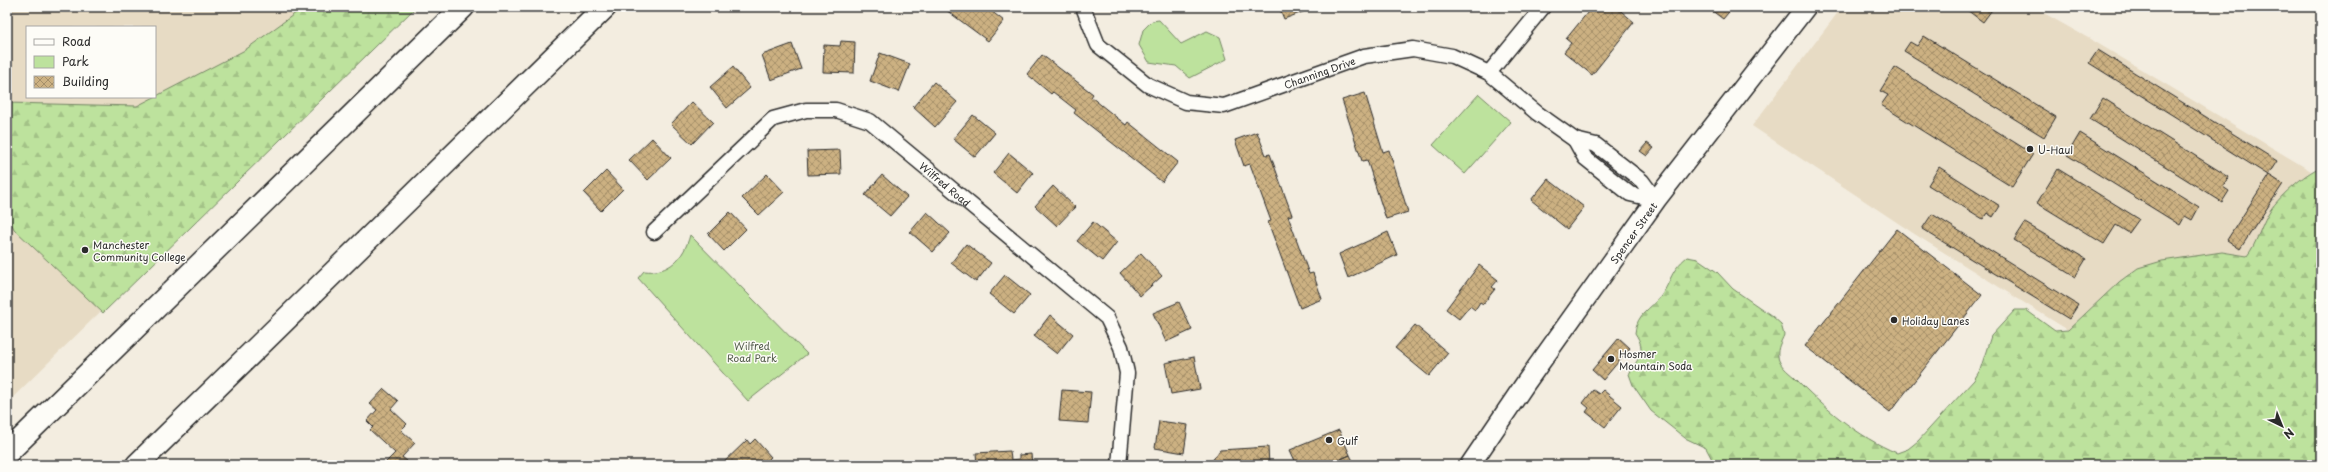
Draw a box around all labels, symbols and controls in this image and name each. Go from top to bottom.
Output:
legend [26,26,156,98]
text: Road [62,32,91,50]
text: Park [62,52,89,70]
street label: Channing Drive [1282,52,1357,92]
text: Building [62,72,109,90]
place label: U-Haul [2038,142,2073,157]
marker: U-Haul [2025,144,2035,154]
street label: Wilfred Road [917,158,974,209]
street label: Spencer Street [1606,199,1660,266]
place label: Manchester Community College [93,237,186,265]
marker: Manchester Community College [80,245,90,255]
place label: Holiday Lanes [1902,313,1970,328]
marker: Holiday Lanes [1889,315,1899,325]
park label: Wilfred Road Park [727,338,777,365]
place label: Hosmer Mountain Soda [1619,346,1693,373]
marker: Hosmer Mountain Soda [1606,354,1616,364]
north arrow [2262,406,2302,446]
text: N [2280,424,2298,443]
place label: Gulf [1337,433,1359,448]
marker: Gulf [1324,435,1334,445]

